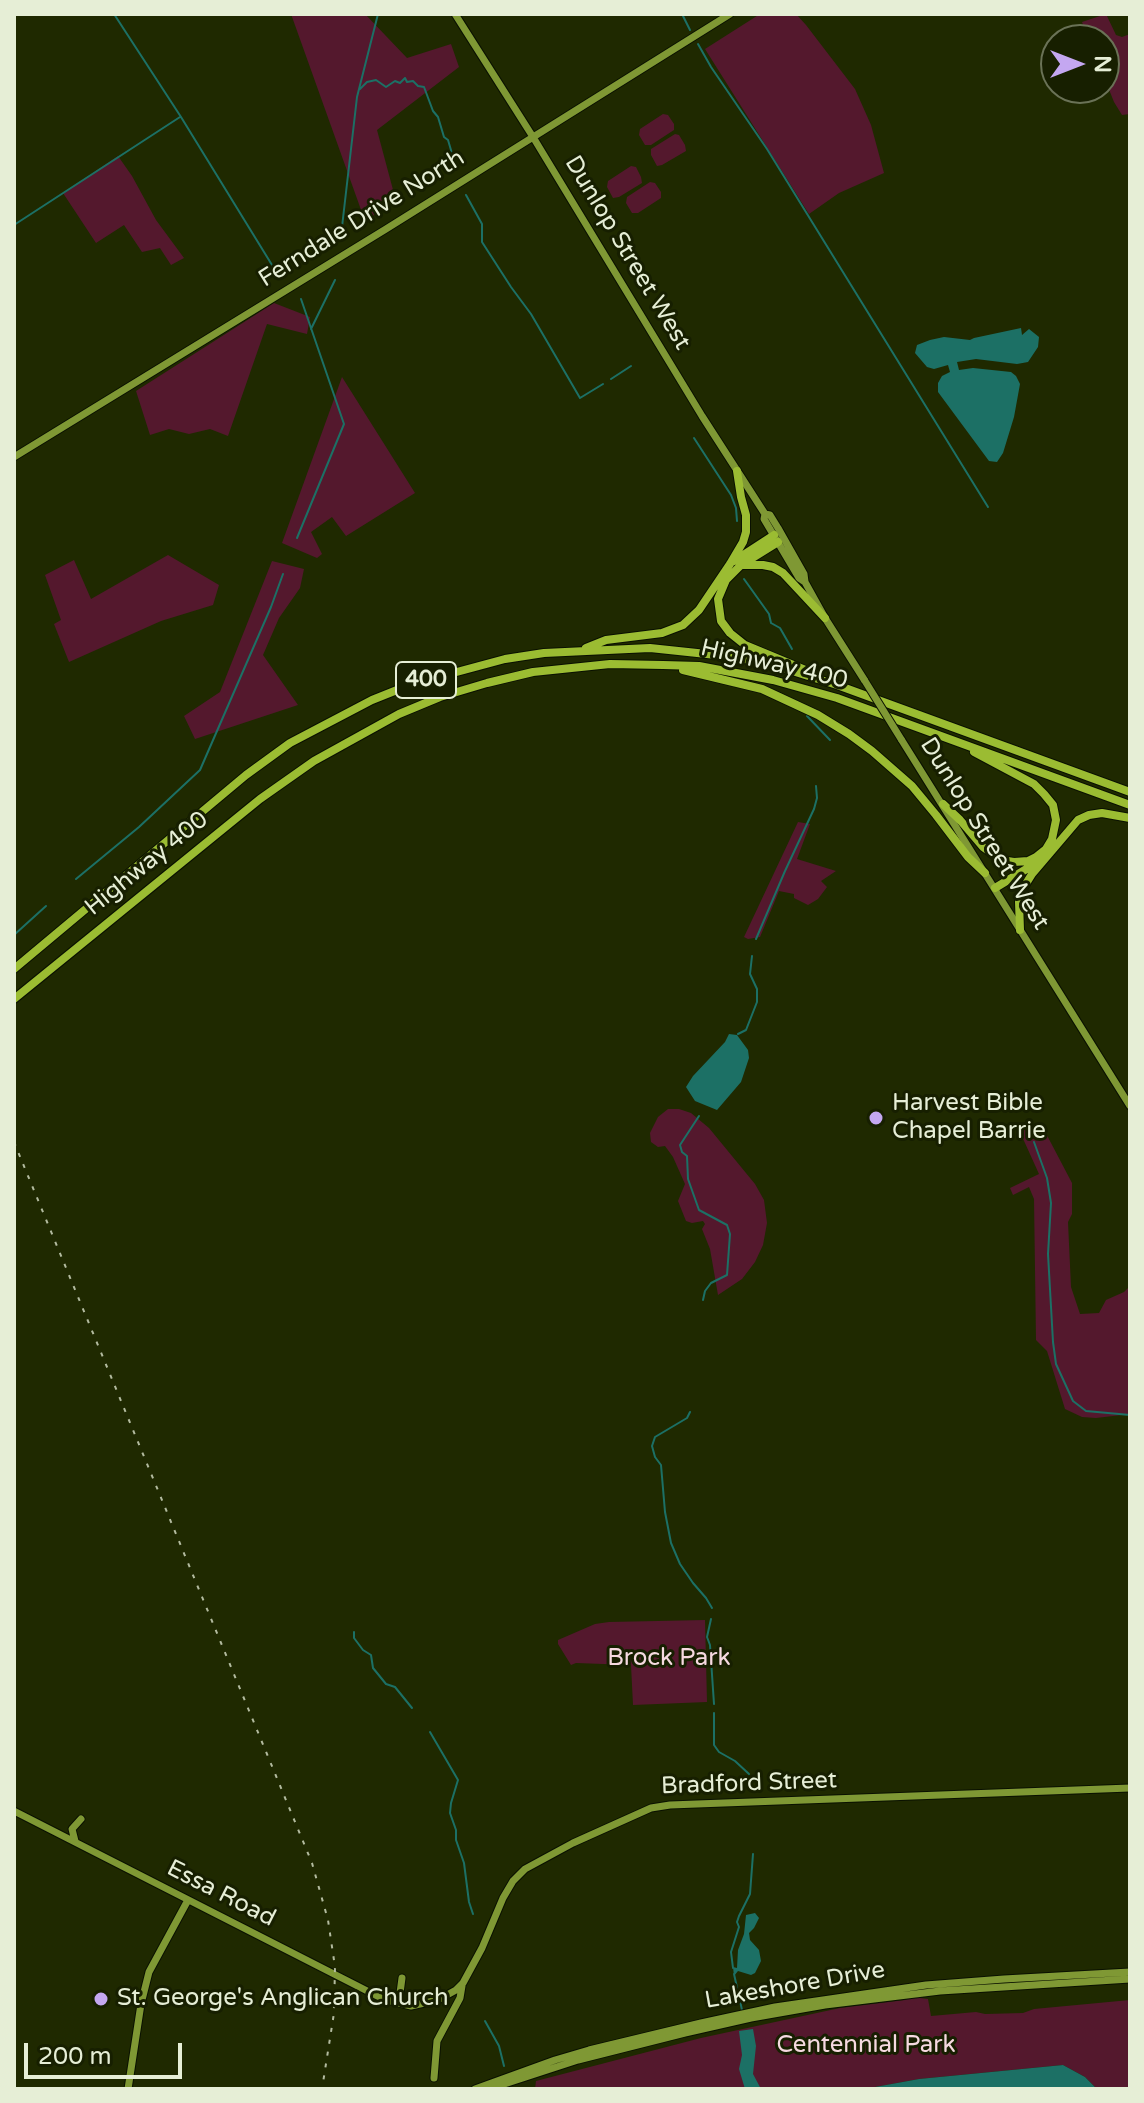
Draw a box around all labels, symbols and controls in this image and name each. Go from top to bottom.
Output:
north arrow [1040,24,1120,104]
text: N [1089,55,1115,73]
street label: Ferndale Drive North [254,144,470,294]
street label: Dunlop Street West [558,151,696,355]
street label: Highway 400 [698,634,850,696]
road number: 400 [396,662,456,698]
street label: Dunlop Street West [913,733,1055,935]
street label: Highway 400 [80,806,214,922]
place label: Harvest Bible Chapel Barrie [892,1090,1046,1146]
marker: Harvest Bible Chapel Barrie [867,1109,885,1127]
park label: Brock Park [607,1645,731,1673]
street label: Bradford Street [660,1767,838,1801]
street label: Essa Road [162,1854,280,1934]
street label: Lakeshore Drive [703,1956,887,2016]
place label: St. George's Anglican Church [117,1985,449,2013]
marker: St. George's Anglican Church [92,1990,110,2008]
scale bar [28,2027,186,2077]
park label: Centennial Park [777,2032,955,2060]
text: 200 m [38,2042,112,2071]

